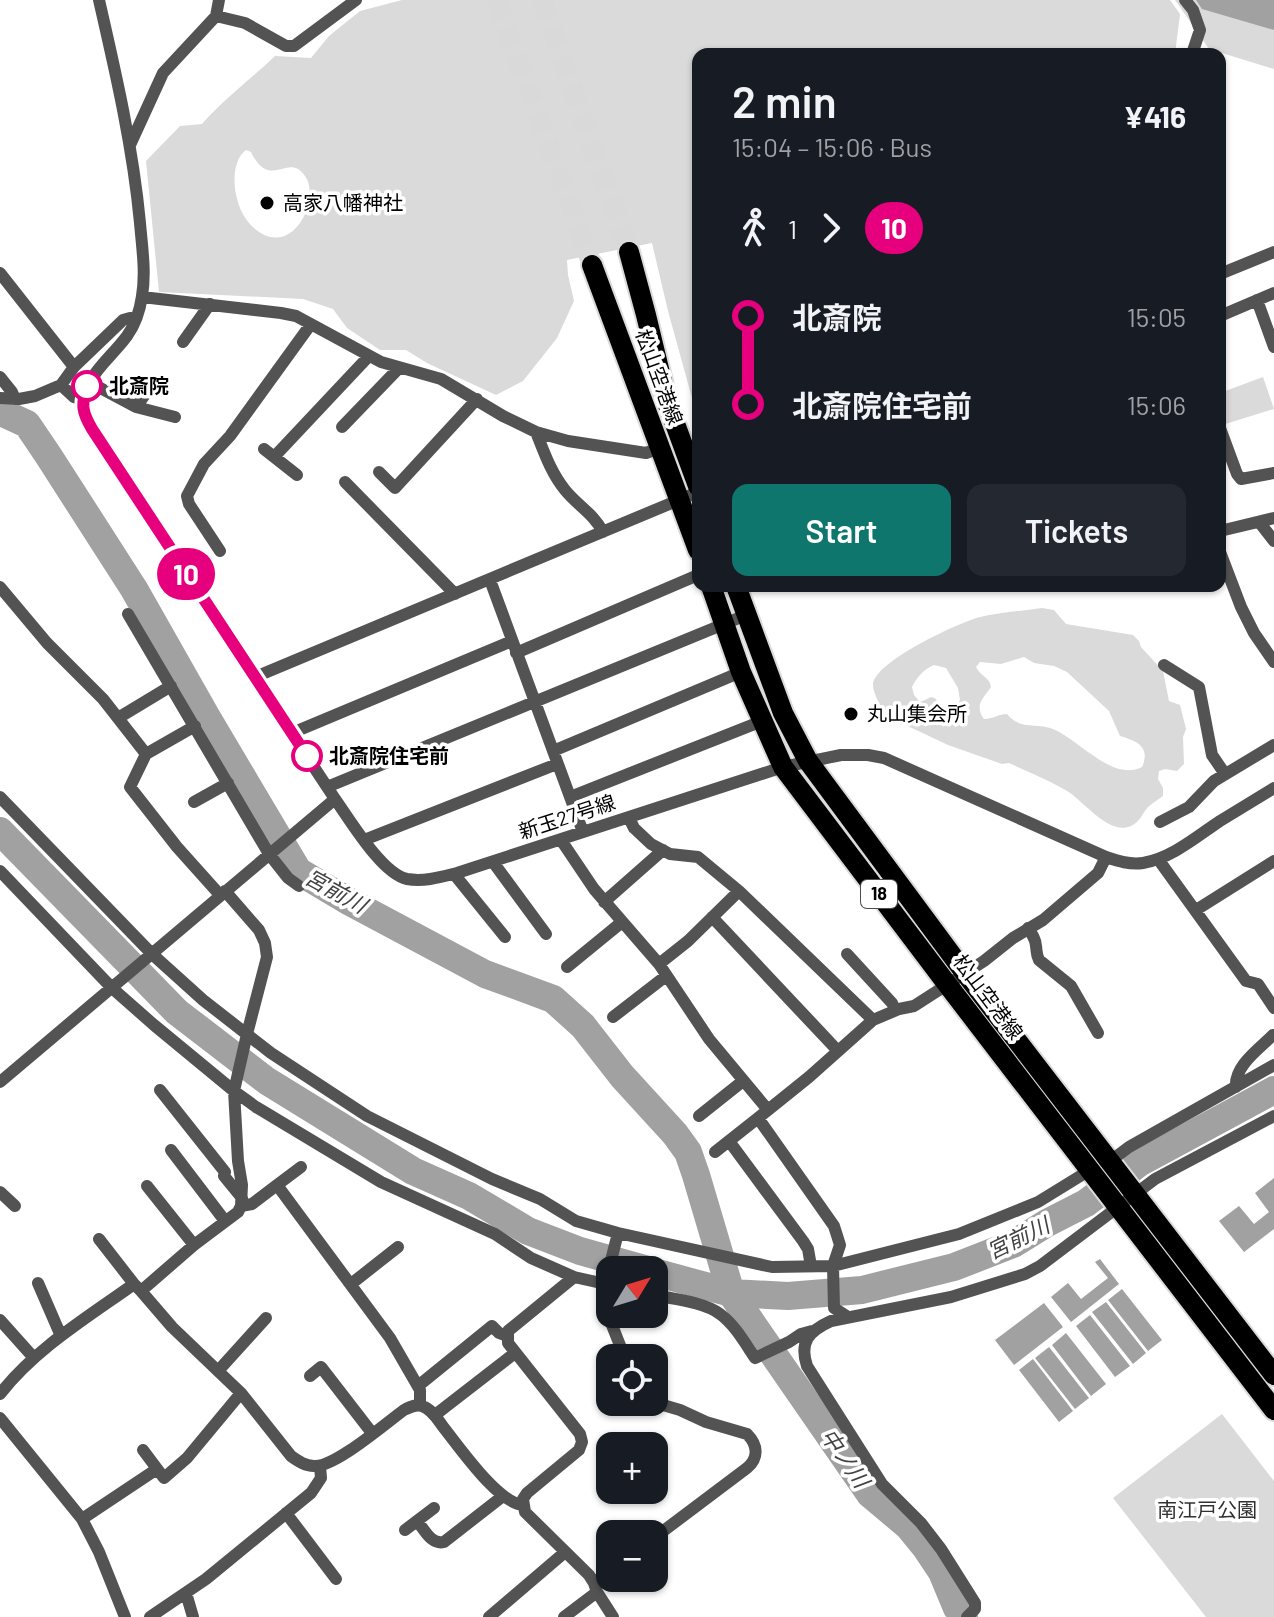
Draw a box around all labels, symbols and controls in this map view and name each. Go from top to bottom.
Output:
text: 2 min [732,74,837,127]
text: ¥416 [1123,98,1186,134]
text: 15:04 – 15:06 · Bus [732,131,932,162]
place label: 高家八幡神社 [283,190,403,214]
marker: 高家八幡神社 [258,194,276,212]
icon: walk [732,206,776,250]
icon: forward [809,206,853,250]
text: 10 [881,211,907,245]
text: 1 [788,213,797,244]
text: 北斎院 [792,299,882,335]
text: 15:05 [1127,301,1186,332]
street label: 松山空港線 [632,326,688,428]
marker: 北斎院 [72,371,102,401]
place label: 北斎院 [109,373,169,397]
text: 北斎院住宅前 [792,387,972,423]
text: 15:06 [1127,389,1186,420]
button: Start [732,484,951,576]
button: Tickets [967,484,1186,576]
line badge: 10 [150,548,222,600]
text: 10 [173,557,199,591]
place label: 丸山集会所 [867,701,967,725]
marker: 丸山集会所 [842,705,860,723]
marker: 北斎院住宅前 [292,741,322,771]
place label: 北斎院住宅前 [329,743,449,767]
street label: 新玉27号線 [515,789,618,843]
water label: 宮前川 [301,863,373,918]
road number: 18 [861,880,897,908]
street label: 松山空港線 [949,949,1028,1044]
water label: 宮前川 [982,1210,1055,1263]
north arrow [596,1256,668,1328]
map controls [596,1256,668,1592]
button: locate [596,1344,668,1416]
water label: 中ノ川 [816,1423,877,1494]
button: + [596,1432,668,1504]
park label: 南江戸公園 [1157,1497,1257,1521]
button: − [596,1520,668,1592]

